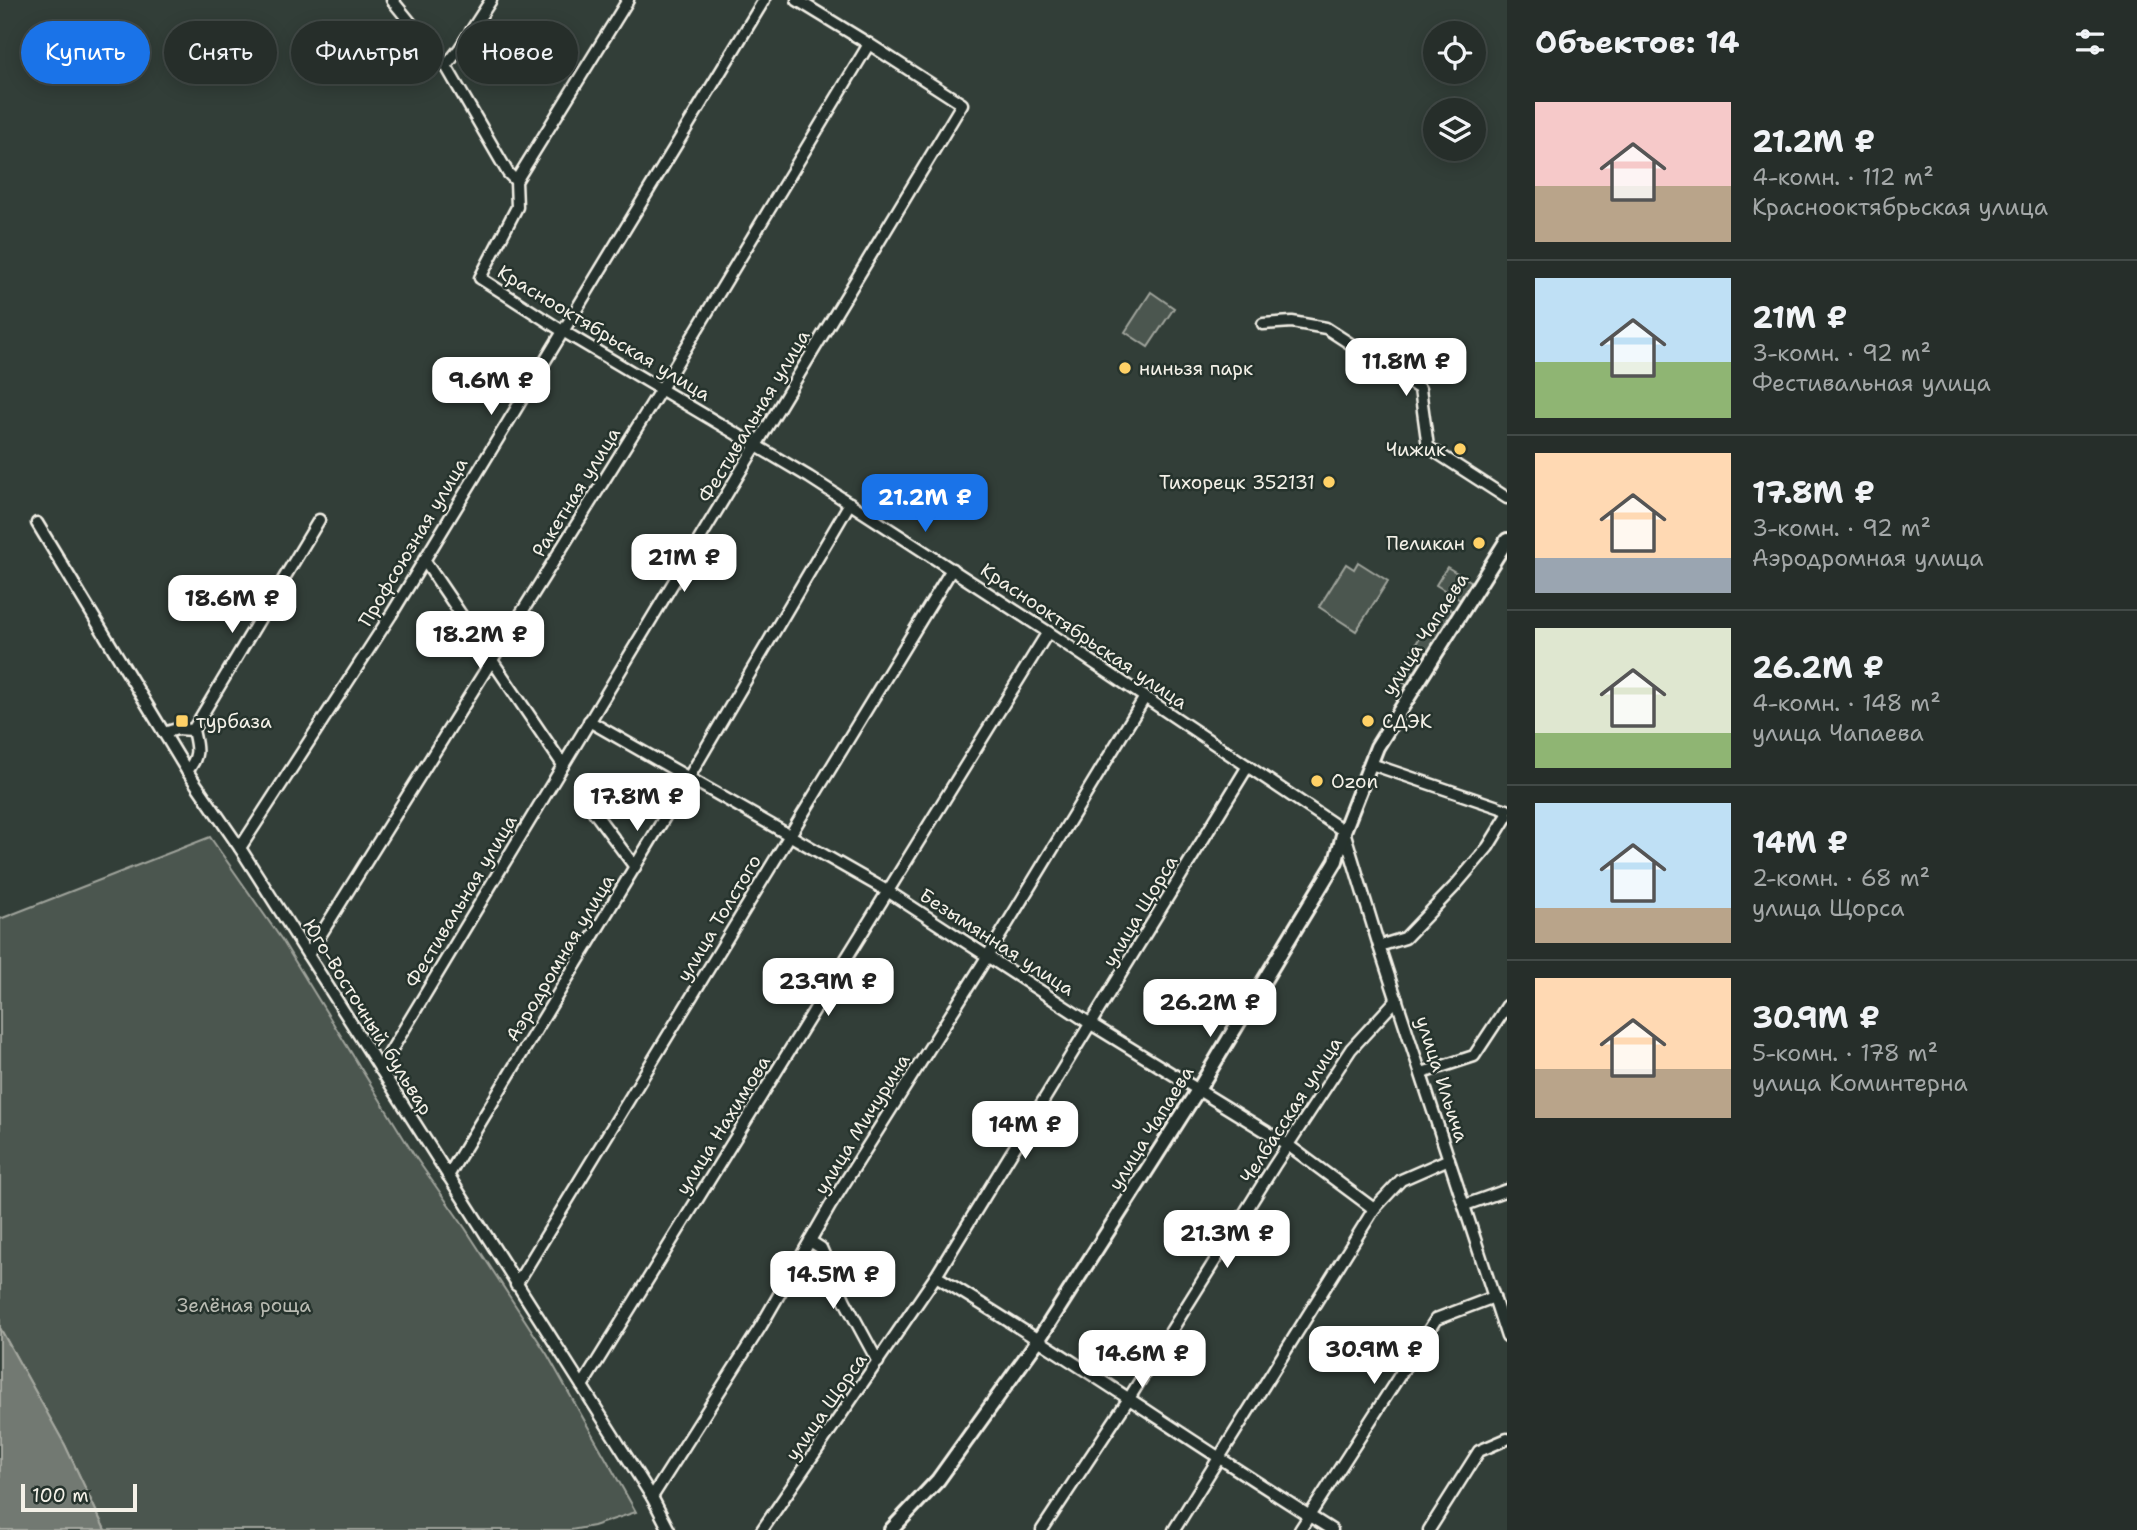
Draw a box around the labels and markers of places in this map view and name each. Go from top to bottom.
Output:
pin: 11.8M ₽ [1341,338,1471,398]
place label: ниньзя парк [1139,356,1253,381]
pin: 9.6M ₽ [434,358,548,417]
marker: ниньзя парк [1117,360,1133,376]
place label: Чижик [1386,437,1446,462]
marker: Чижик [1452,441,1468,457]
place label: Тихорецк 352131 [1159,470,1315,495]
marker: Тихорецк 352131 [1321,474,1337,490]
pin: 21.2M ₽ [860,475,990,534]
place label: Пеликан [1386,531,1465,556]
pin: 21M ₽ [635,534,733,594]
marker: Пеликан [1471,535,1487,551]
pin: 18.6M ₽ [167,576,297,635]
pin: 18.2M ₽ [415,612,545,671]
place label: турбаза [196,709,272,734]
place label: СДЭК [1382,709,1432,734]
marker: турбаза [174,713,190,729]
marker: СДЭК [1360,713,1376,729]
place label: Ozon [1331,769,1378,794]
marker: Ozon [1309,773,1325,789]
pin: 17.8M ₽ [572,774,702,833]
pin: 23.9M ₽ [763,958,893,1018]
pin: 26.2M ₽ [1145,979,1275,1039]
pin: 14M ₽ [976,1102,1074,1161]
pin: 21.3M ₽ [1162,1210,1292,1270]
pin: 14.5M ₽ [768,1252,898,1311]
pin: 30.9M ₽ [1309,1326,1439,1386]
pin: 14.6M ₽ [1077,1330,1207,1390]

